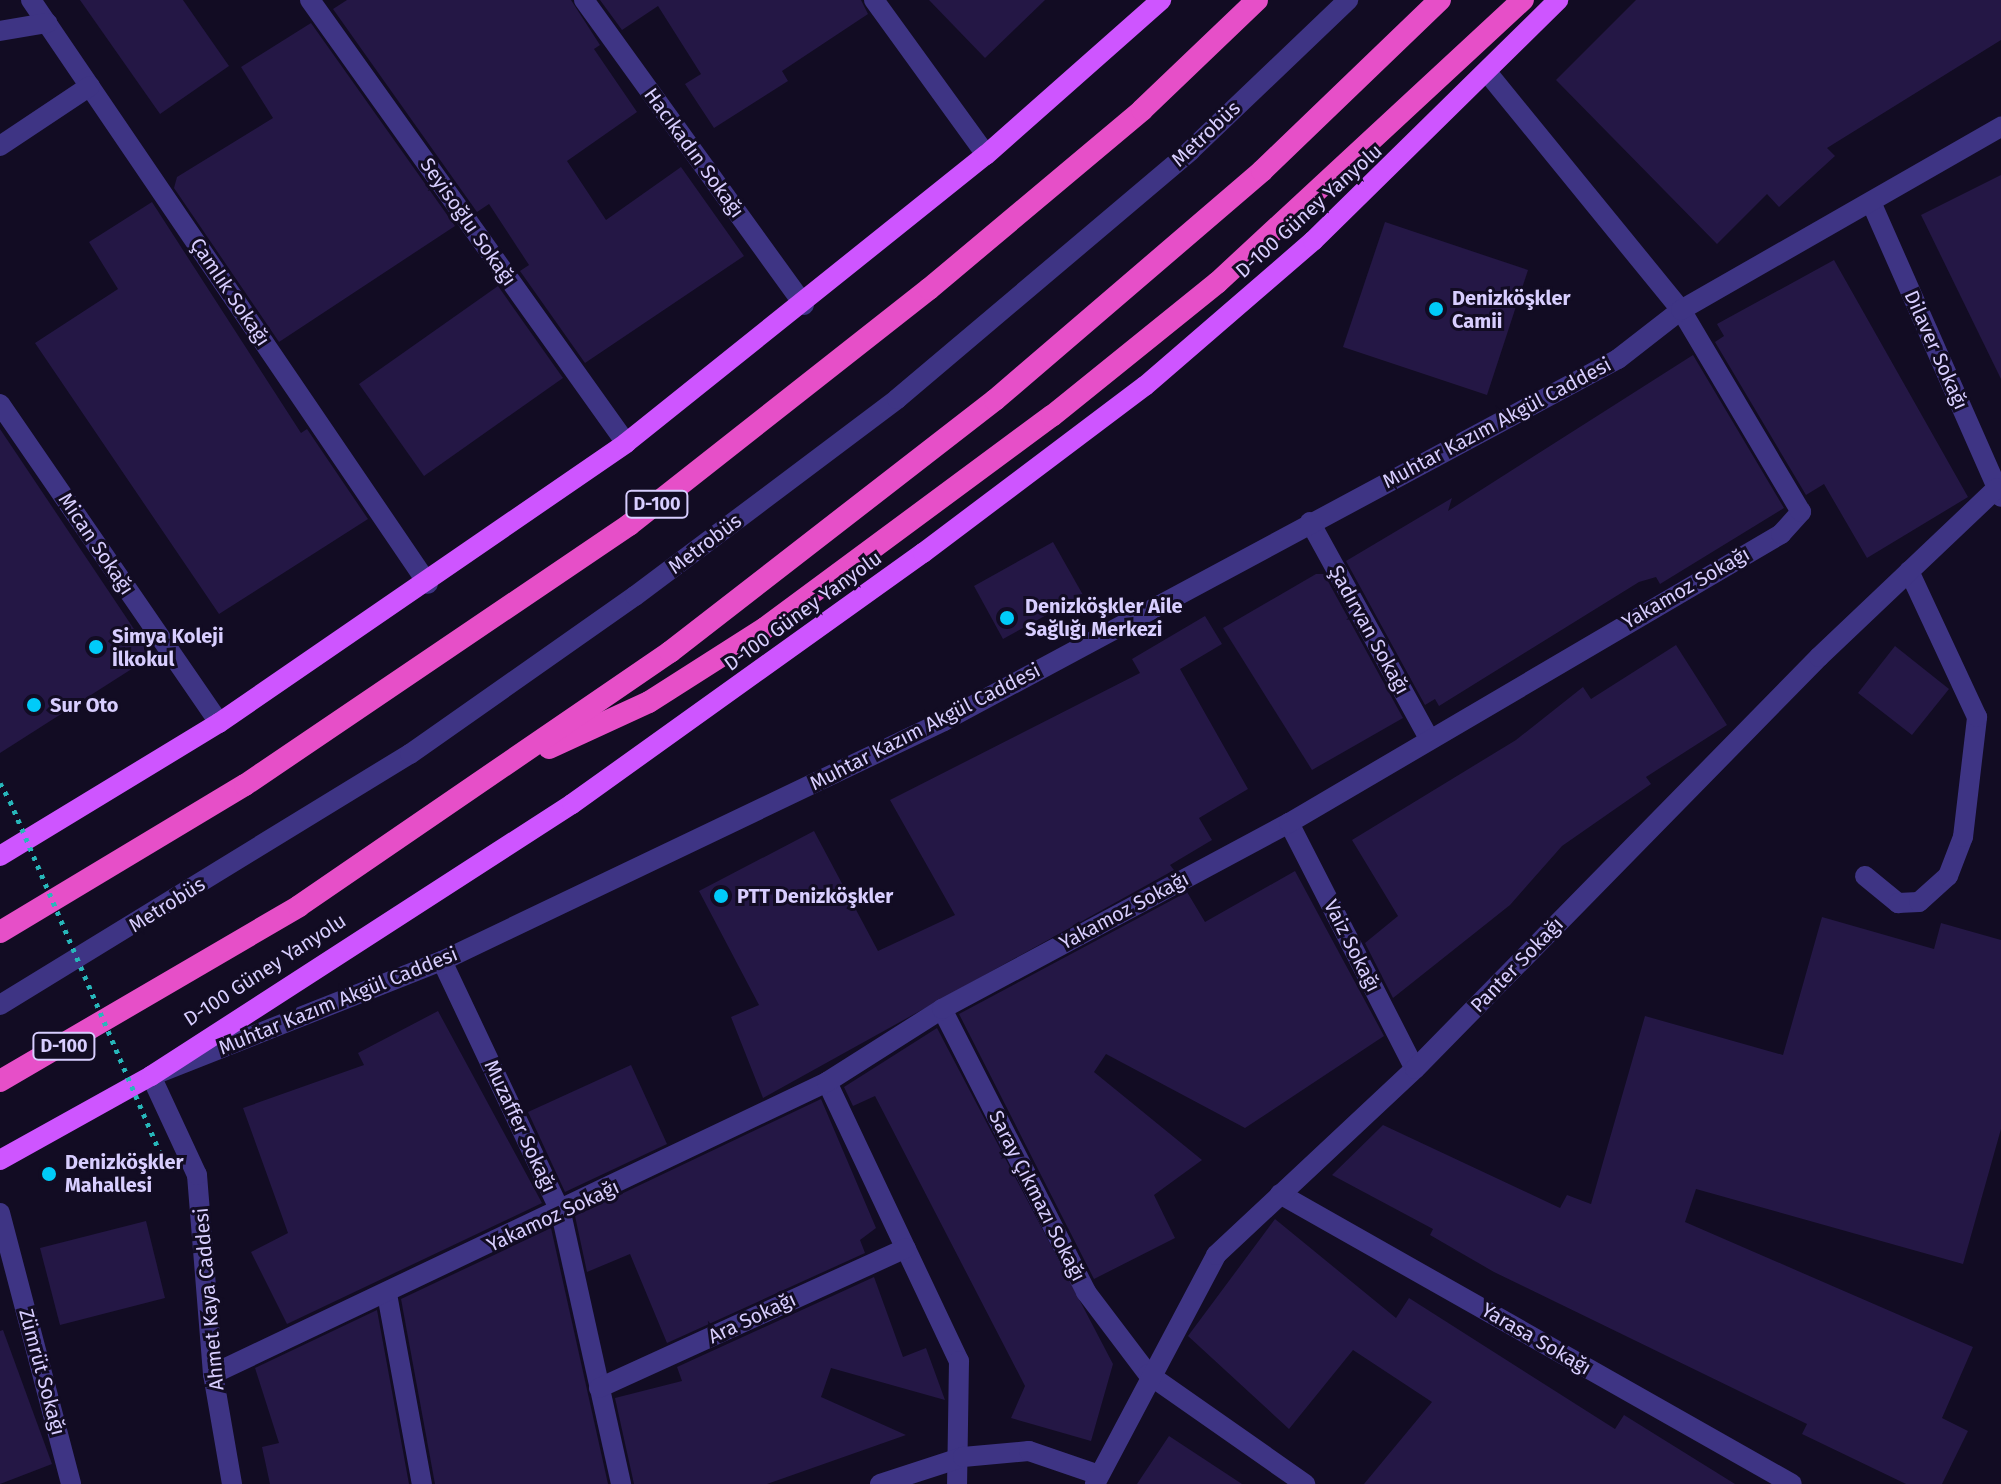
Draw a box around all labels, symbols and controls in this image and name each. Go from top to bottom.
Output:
street label: Hacıkadın Sokağı [639,84,749,222]
street label: Metrobüs [1167,96,1245,172]
street label: D-100 Güney Yanyolu [1231,139,1387,283]
street label: Seyisoğlu Sokağı [415,153,521,291]
street label: Çamlık Sokağı [185,233,275,351]
place label: Denizköşkler Camii [1452,286,1570,333]
street label: Dilaver Sokağı [1899,287,1973,413]
marker: Denizköşkler Camii [1427,300,1445,318]
street label: Muhtar Kazım Akgül Caddesi [1379,352,1615,494]
street label: Mican Sokağı [53,489,139,599]
road number: D-100 [625,490,689,518]
street label: Metrobüs [664,509,746,579]
street label: Yakamoz Sokağı [1618,542,1754,634]
street label: D-100 Güney Yanyolu [720,546,886,676]
street label: Şadırvan Sokağı [1324,561,1414,699]
place label: Denizköşkler Aile Sağlığı Merkezi [1025,594,1183,641]
marker: Denizköşkler Aile Sağlığı Merkezi [996,607,1018,629]
place label: Simya Koleji İlkokul [112,624,224,671]
marker: Simya Koleji İlkokul [87,638,105,656]
street label: Muhtar Kazım Akgül Caddesi [806,658,1044,796]
place label: Sur Oto [50,693,118,717]
marker: Sur Oto [25,696,43,714]
street label: Yakamoz Sokağı [1055,867,1193,955]
street label: Metrobüs [124,872,210,938]
place label: PTT Denizköşkler [737,884,893,908]
marker: PTT Denizköşkler [712,887,730,905]
street label: Vaiz Sokağı [1319,896,1385,996]
street label: D-100 Güney Yanyolu [179,909,351,1031]
street label: Panter Sokağı [1466,912,1568,1018]
street label: Muhtar Kazım Akgül Caddesi [215,942,461,1060]
road number: D-100 [32,1032,96,1060]
street label: Muzaffer Sokağı [479,1056,561,1196]
street label: Saray Çıkmazı Sokağı [984,1107,1090,1285]
place label: Denizköşkler Mahallesi [65,1150,183,1197]
marker: Denizköşkler Mahallesi [40,1165,58,1183]
street label: Yakamoz Sokağı [483,1175,623,1257]
street label: Ahmet Kaya Caddesi [189,1207,229,1391]
street label: Ara Sokağı [704,1287,800,1349]
street label: Yarasa Sokağı [1477,1298,1595,1380]
street label: Zümrüt Sokağı [14,1306,70,1438]

